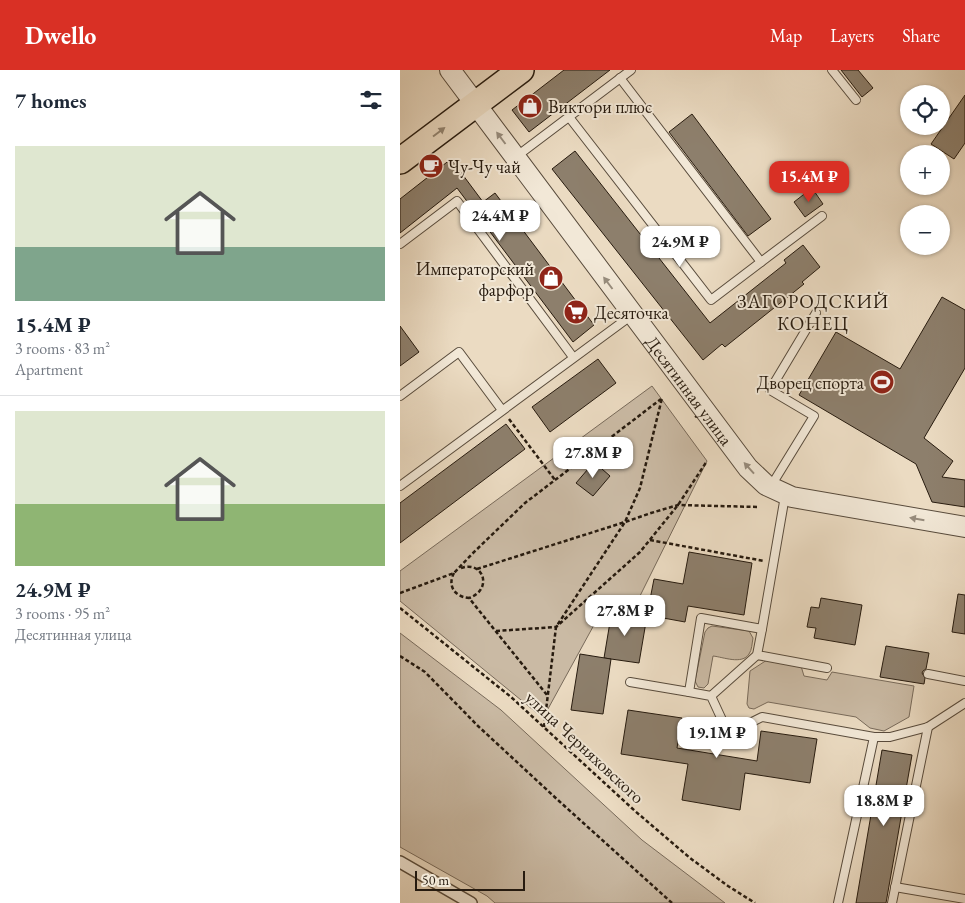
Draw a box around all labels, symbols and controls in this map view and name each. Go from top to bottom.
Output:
text: Dwello [25,20,96,51]
text: Map [770,24,802,47]
text: Layers [830,24,874,47]
text: Share [902,24,940,47]
map controls [900,85,950,255]
button: locate [900,85,950,135]
icon: filters [357,86,385,114]
text: 7 homes [15,87,87,114]
shop icon: Виктори плюс [517,93,543,119]
place label: Виктори плюс [548,95,652,118]
one-way arrow [432,127,446,137]
one-way arrow [496,131,506,145]
button: + [900,145,950,195]
cafe icon: Чу-Чу чай [418,153,444,179]
place label: Чу-Чу чай [448,155,521,178]
pin: 15.4M ₽ [763,160,855,203]
text: 15.4M ₽ [780,166,838,187]
icon: home [155,178,245,268]
pin: 24.4M ₽ [454,200,546,242]
text: 24.4M ₽ [471,205,529,226]
button: − [900,205,950,255]
pin: 24.9M ₽ [634,226,726,268]
text: 24.9M ₽ [651,231,709,252]
place label: Императорский фарфор [416,257,534,301]
shop icon: Императорский фарфор [538,265,564,291]
one-way arrow [603,277,614,290]
district label: ЗАГОРОДСКИЙ КОНЕЦ [737,289,889,336]
supermarket icon: Десяточка [563,299,589,325]
place label: Десяточка [594,301,669,324]
text: 15.4M ₽ [15,311,91,338]
street label: Десятинная улица [641,331,739,450]
text: 3 rooms · 83 m² [15,338,110,359]
text: Apartment [15,359,83,380]
sports icon: Дворец спорта [869,369,895,395]
place label: Дворец спорта [757,371,865,394]
pin: 27.8M ₽ [547,436,639,479]
text: 27.8M ₽ [564,442,622,463]
icon: home [155,444,245,534]
one-way arrow [743,462,755,474]
one-way arrow [909,514,925,522]
text: 24.9M ₽ [15,576,91,603]
pin: 27.8M ₽ [579,594,671,637]
text: 27.8M ₽ [596,600,654,621]
text: 3 rooms · 95 m² [15,603,110,624]
text: Десятинная улица [15,624,132,645]
street label: улица Черняховского [520,686,650,808]
pin: 19.1M ₽ [671,716,763,759]
text: 19.1M ₽ [688,722,746,743]
pin: 18.8M ₽ [838,784,930,827]
text: 18.8M ₽ [855,790,913,811]
scale bar [415,868,525,891]
text: 50 m [422,871,449,889]

